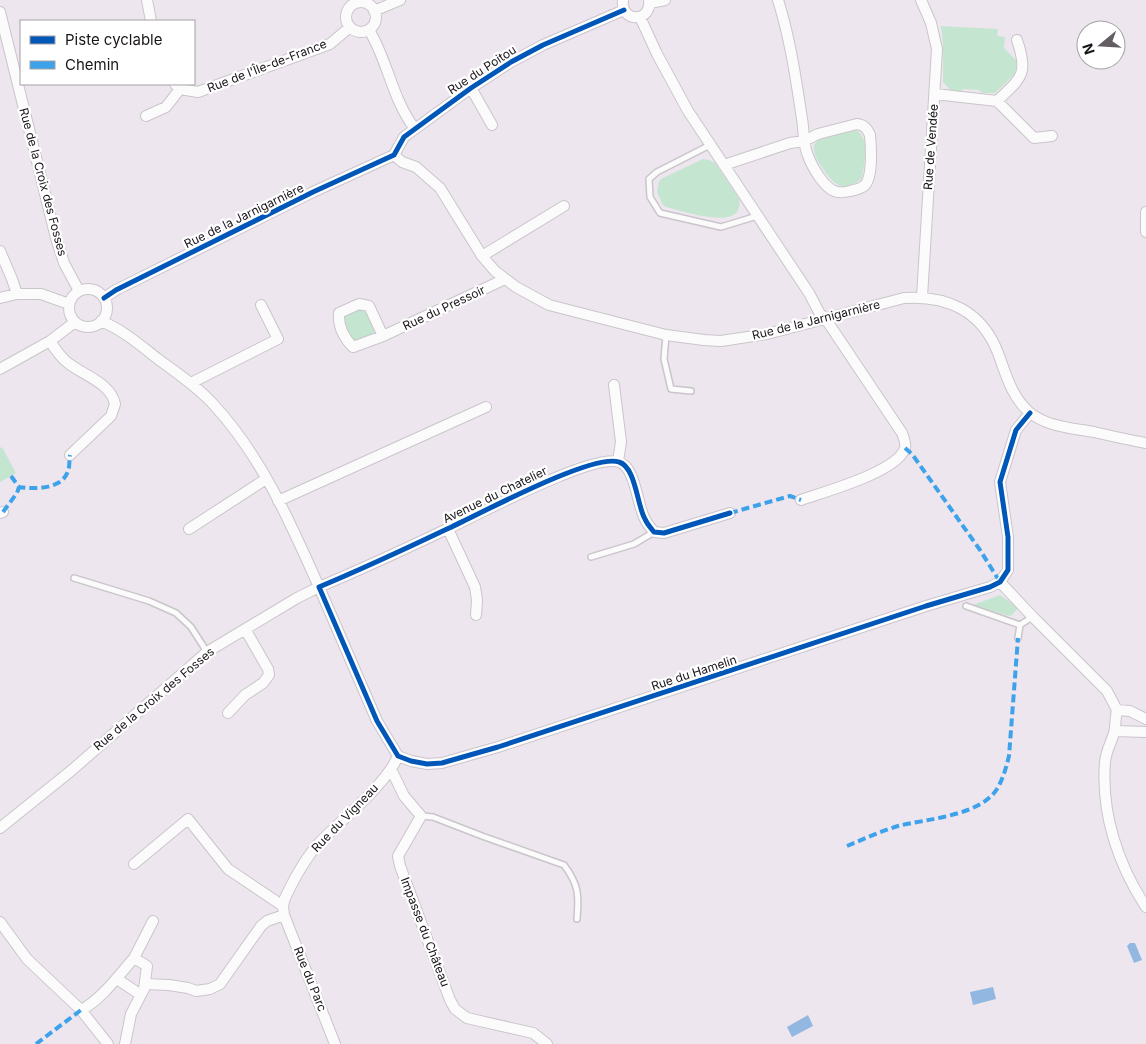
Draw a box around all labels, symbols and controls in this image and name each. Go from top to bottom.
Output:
legend [20,20,195,85]
north arrow [1076,20,1126,70]
text: Piste cyclable [65,30,162,49]
street label: Rue de l'Île-de-France [205,36,329,95]
text: N [1078,41,1098,57]
street label: Rue du Poitou [445,42,519,97]
text: Chemin [65,55,119,74]
street label: Rue de Vendée [920,104,941,190]
street label: Rue de la Croix des Fosses [16,106,71,258]
street label: Rue de la Jarnigarnière [181,180,306,251]
street label: Rue du Pressoir [400,282,488,333]
street label: Rue de la Jarnigarnière [750,296,881,343]
street label: Avenue du Chatelier [440,463,550,526]
street label: Rue de la Croix des Fosses [90,644,217,754]
street label: Rue du Hamelin [649,652,739,693]
street label: Rue du Vigneau [308,780,381,855]
street label: Impasse du Château [398,875,453,989]
street label: Rue du Parc [291,944,330,1014]

